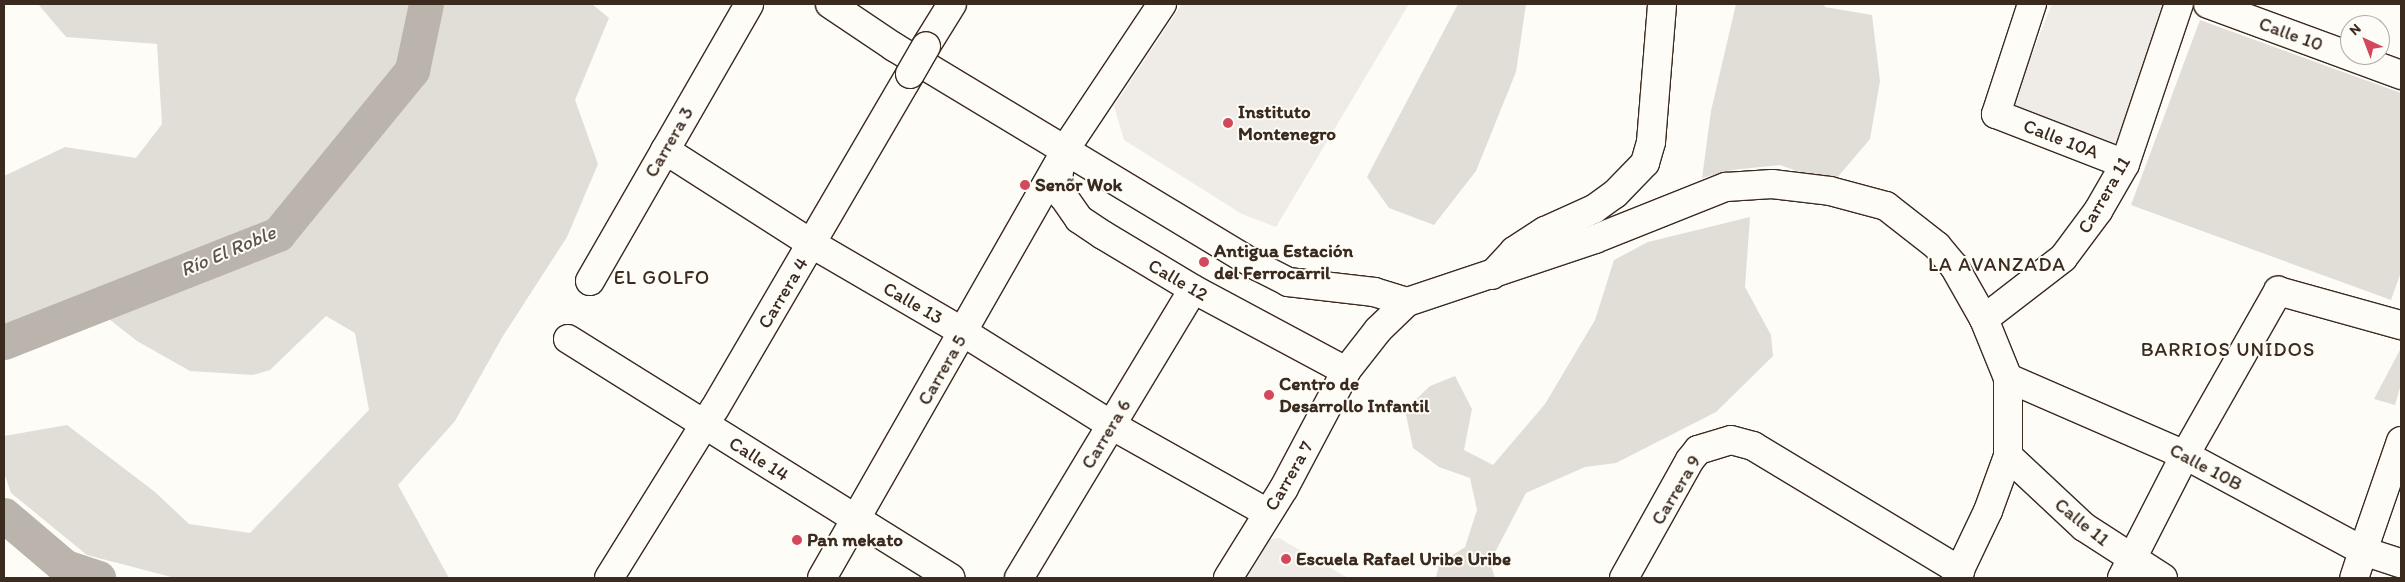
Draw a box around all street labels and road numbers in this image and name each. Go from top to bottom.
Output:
street label: Calle 10 [2256,12,2326,56]
street label: Carrera 3 [640,103,698,181]
street label: Calle 10A [2020,114,2102,164]
street label: Carrera 11 [2073,152,2135,238]
street label: Carrera 4 [753,253,813,333]
street label: Calle 12 [1144,254,1212,306]
street label: Calle 13 [879,277,947,329]
street label: Carrera 5 [913,331,971,409]
street label: Carrera 6 [1076,395,1136,473]
street label: Calle 14 [725,432,793,486]
street label: Carrera 7 [1260,437,1318,515]
street label: Calle 10B [2166,438,2246,496]
street label: Carrera 9 [1646,451,1706,529]
street label: Calle 11 [2050,493,2114,551]

